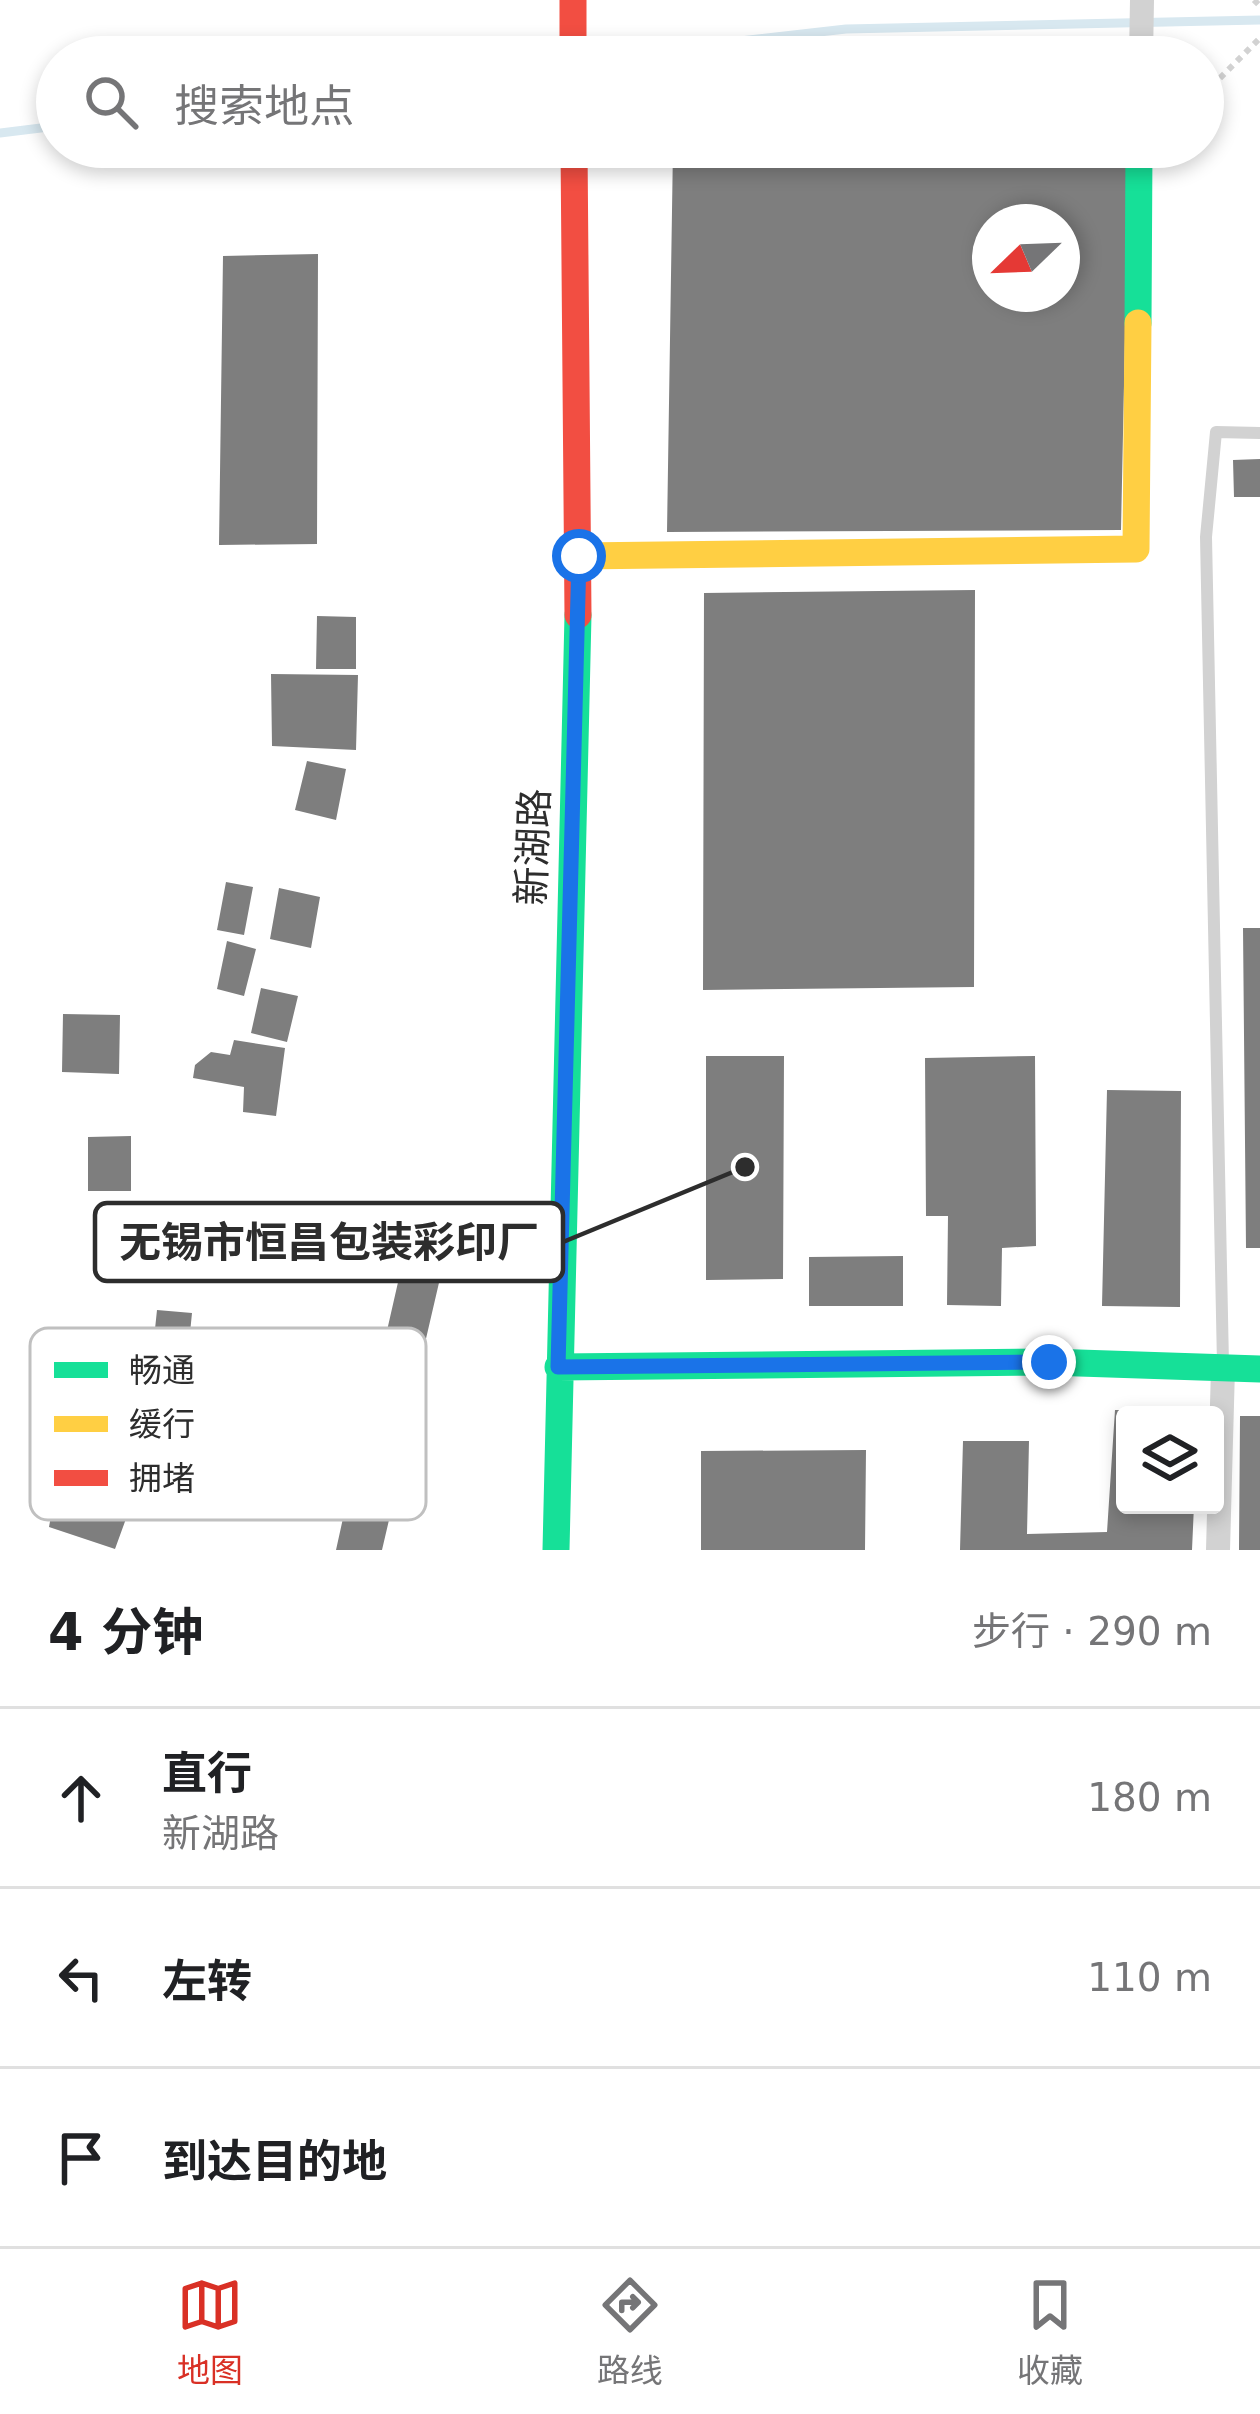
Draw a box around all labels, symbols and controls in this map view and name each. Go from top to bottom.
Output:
search box [36,36,1224,168]
icon: search [78,69,144,135]
text: 搜索地点 [174,80,354,133]
north arrow [972,204,1080,312]
route start [552,529,606,583]
street label: 新湖路 [508,788,558,906]
callout: 无锡市恒昌包装彩印厂 [95,1203,563,1281]
text: 无锡市恒昌包装彩印厂 [119,1218,539,1267]
legend [30,1328,426,1520]
route end [1022,1335,1076,1389]
text: 畅通 [129,1351,195,1390]
text: 缓行 [129,1405,195,1444]
map controls [1116,1406,1224,1514]
button: layers [1116,1406,1224,1514]
text: 拥堵 [129,1459,195,1498]
text: 4 分钟 [48,1603,203,1662]
text: 步行 · 290 m [972,1609,1212,1654]
text: 直行 [162,1747,252,1800]
icon: ahead [48,1765,114,1831]
text: 180 m [1087,1775,1212,1820]
text: 新湖路 [162,1811,279,1856]
icon: left [48,1945,114,2011]
text: 左转 [162,1955,252,2008]
text: 110 m [1087,1955,1212,2000]
icon: arrive [48,2125,114,2191]
text: 到达目的地 [162,2135,387,2188]
tab: 地图 [177,2272,243,2392]
tab: 路线 [597,2272,663,2392]
tab: 收藏 [1017,2272,1083,2392]

